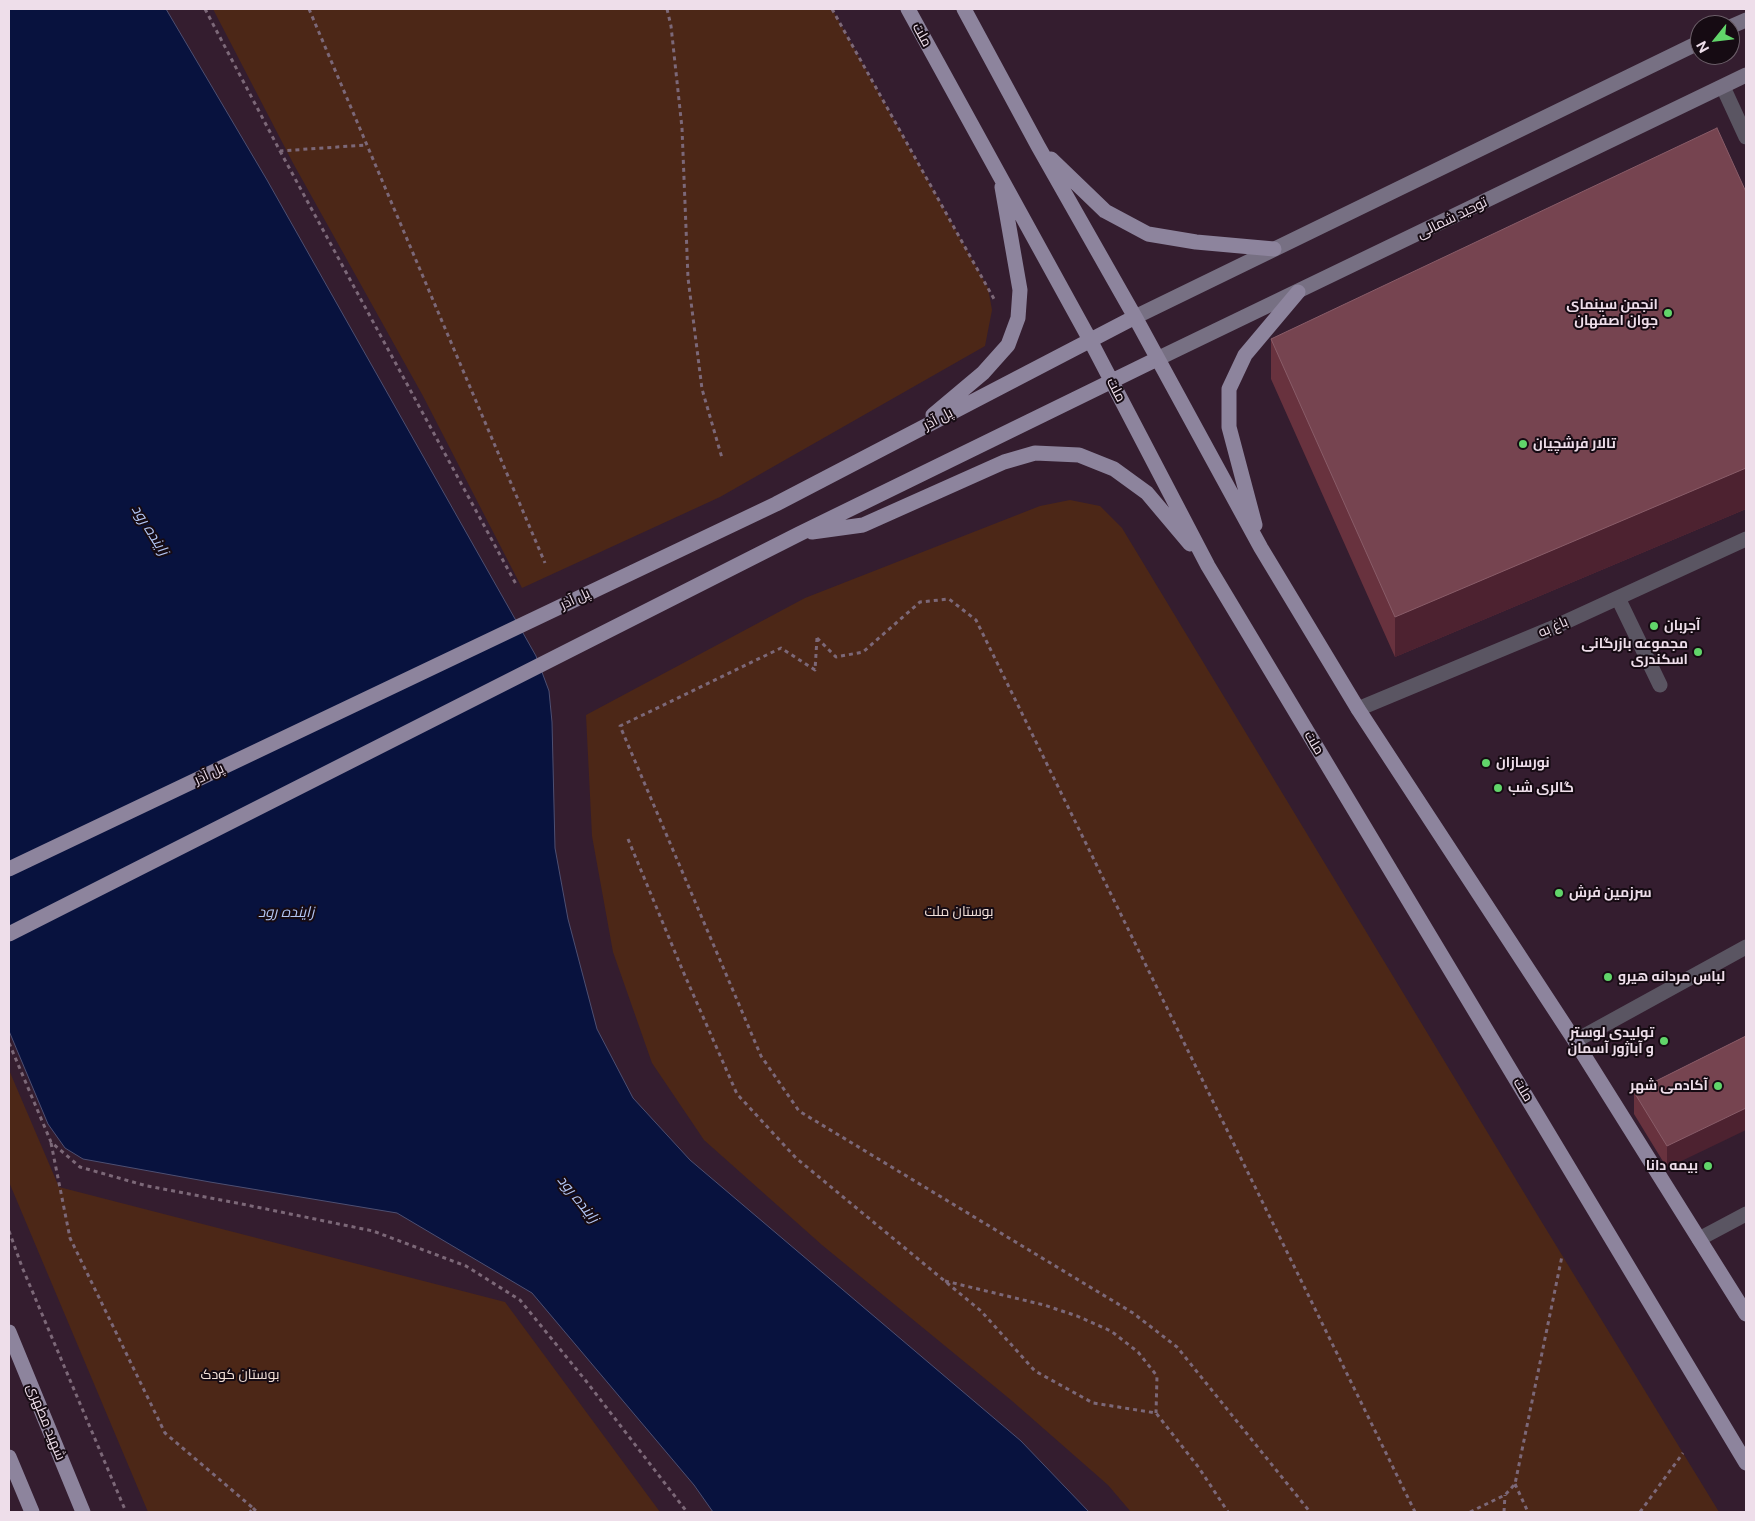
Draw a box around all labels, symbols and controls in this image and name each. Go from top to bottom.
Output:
north arrow [1690,15,1740,65]
street label: ملت [909,20,935,50]
text: N [1693,38,1712,55]
street label: توحید شمالی [1414,194,1490,242]
place label: انجمن سینمای جوان اصفهان [1566,297,1658,330]
marker: انجمن سینمای جوان اصفهان [1662,307,1674,319]
street label: ملت [1103,375,1129,405]
street label: پل آذر [920,404,956,434]
place label: تالار فرشچیان [1533,436,1616,452]
marker: تالار فرشچیان [1517,438,1529,450]
water label: زاینده رود [127,501,173,559]
street label: پل آذر [557,585,593,613]
street label: باغ به [1536,613,1570,641]
place label: آجربان [1664,618,1700,634]
marker: آجربان [1648,620,1660,632]
place label: مجموعه بازرگانی اسکندری [1581,636,1688,669]
marker: مجموعه بازرگانی اسکندری [1692,646,1704,658]
street label: ملت [1300,728,1328,758]
place label: نورسازان [1496,755,1550,771]
marker: نورسازان [1480,757,1492,769]
street label: پل آذر [191,760,227,788]
place label: گالری شب [1508,780,1574,796]
marker: گالری شب [1492,782,1504,794]
place label: سرزمین فرش [1569,885,1652,901]
marker: سرزمین فرش [1553,887,1565,899]
water label: زاینده رود [258,903,314,921]
park label: بوستان ملت [924,904,994,920]
place label: لباس مردانه هیرو [1618,969,1725,985]
marker: لباس مردانه هیرو [1602,971,1614,983]
place label: تولیدی لوستر و آباژور آسمان [1567,1025,1654,1058]
marker: تولیدی لوستر و آباژور آسمان [1658,1035,1670,1047]
street label: ملت [1509,1075,1537,1105]
place label: آکادمی شهر [1630,1078,1708,1094]
marker: آکادمی شهر [1712,1080,1724,1092]
place label: بیمه دانا [1646,1158,1698,1174]
marker: بیمه دانا [1702,1160,1714,1172]
water label: زاینده رود [553,1172,603,1226]
park label: بوستان کودک [201,1367,279,1383]
street label: شهید مطهری [23,1381,69,1463]

